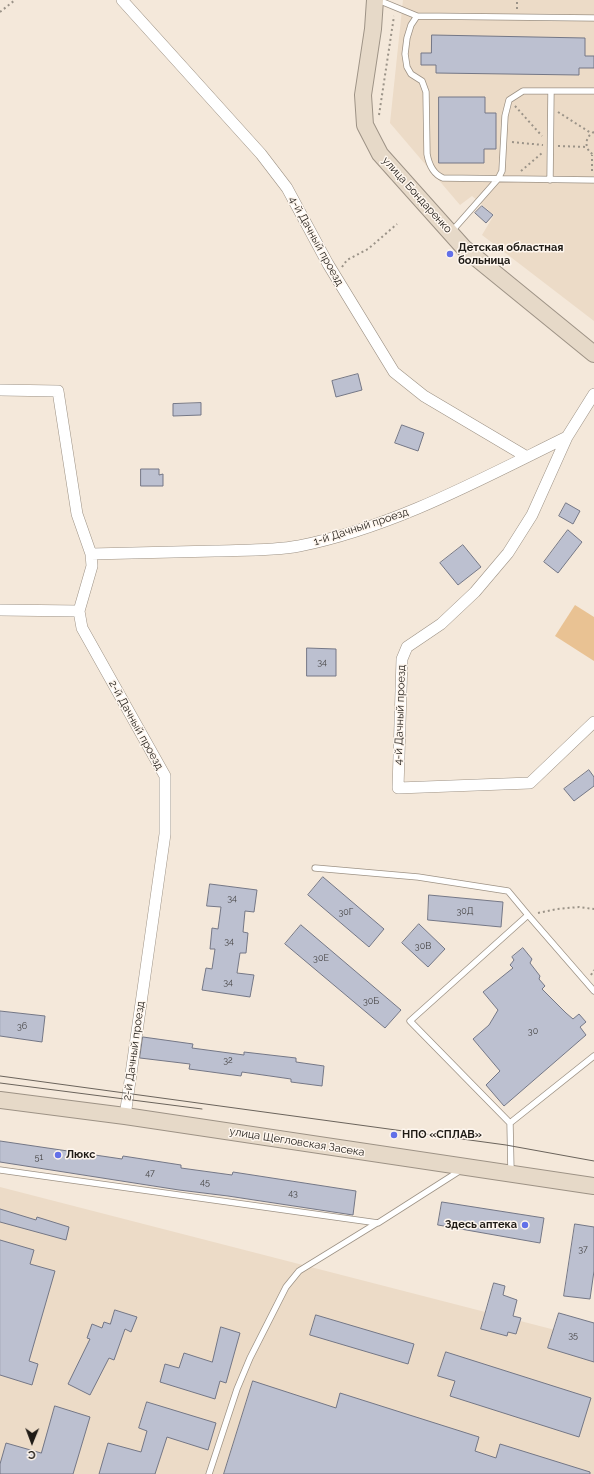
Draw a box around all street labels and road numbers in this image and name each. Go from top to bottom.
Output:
street label: улица Бондаренко [379,154,455,236]
street label: 4-й Дачный проезд [286,194,346,288]
street label: 1-й Дачный проезд [312,505,410,549]
street label: 4-й Дачный проезд [392,665,408,765]
street label: 2-й Дачный проезд [106,678,166,772]
street label: 2-й Дачный проезд [120,1000,148,1102]
street label: улица Щегловская Засека [228,1125,366,1159]

